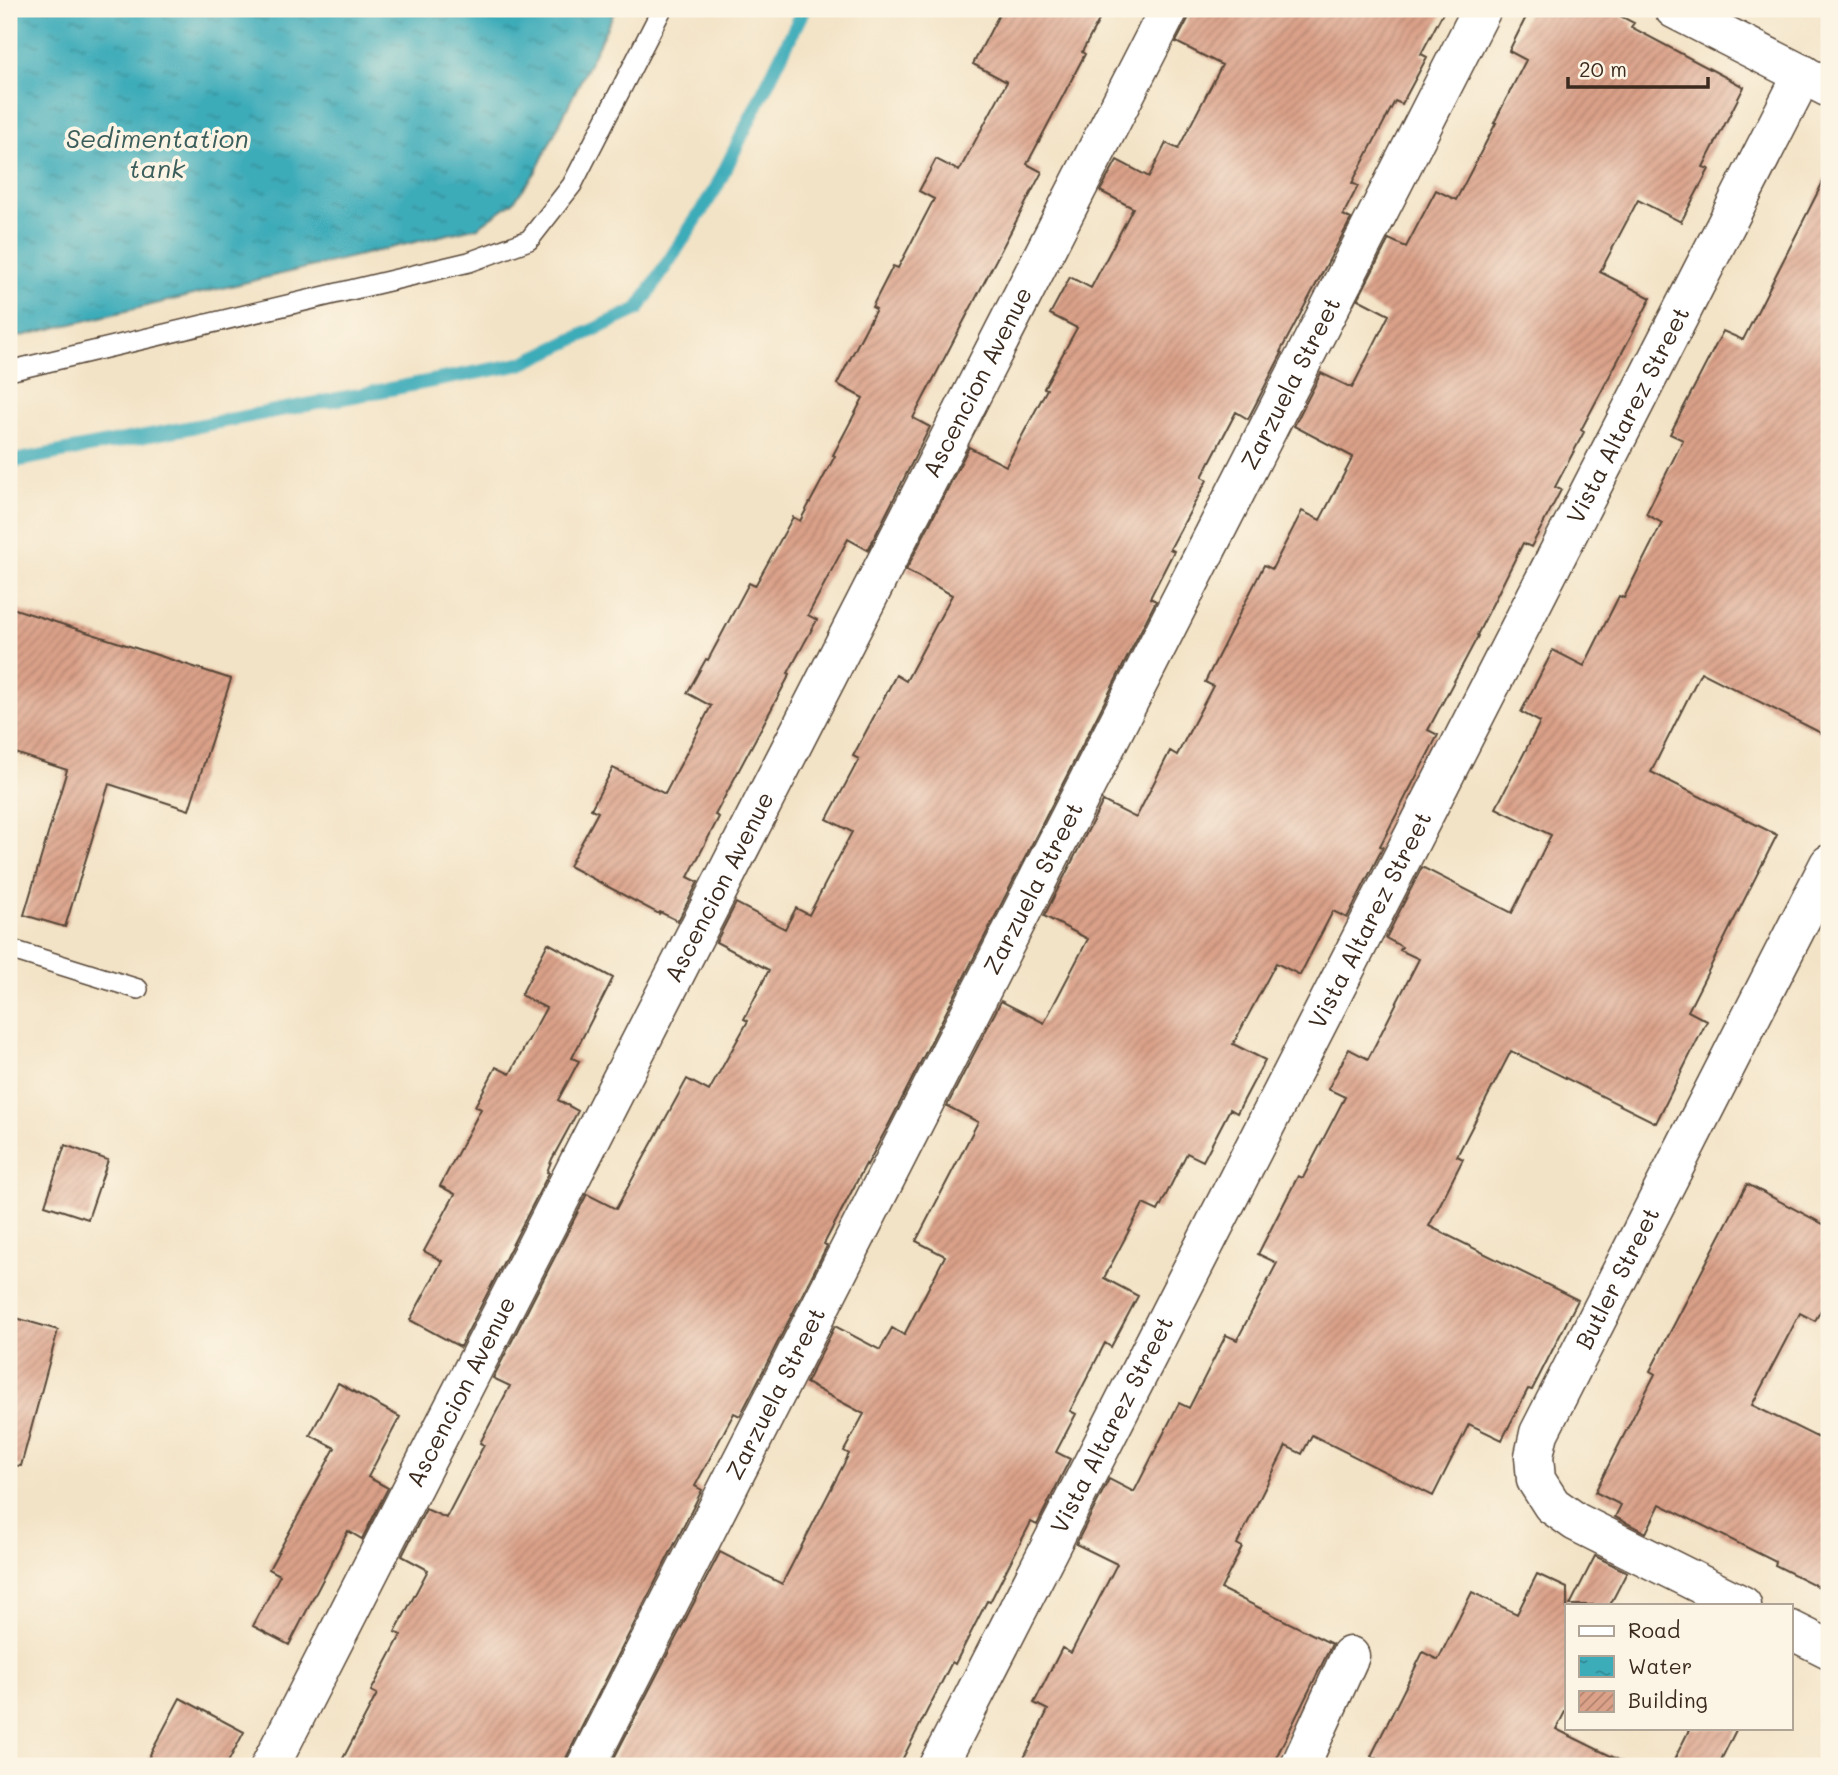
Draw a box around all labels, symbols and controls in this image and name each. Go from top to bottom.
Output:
scale bar [1568,46,1708,90]
text: 20 m [1579,55,1627,82]
water label: Sedimentation tank [65,121,249,185]
street label: Ascencion Avenue [915,281,1038,483]
street label: Zarzuela Street [1233,291,1347,474]
street label: Vista Altarez Street [1559,301,1696,529]
street label: Ascencion Avenue [657,786,780,987]
street label: Zarzuela Street [975,796,1089,979]
street label: Vista Altarez Street [1301,805,1438,1033]
street label: Butler Street [1567,1201,1666,1354]
street label: Ascencion Avenue [398,1291,522,1492]
street label: Zarzuela Street [718,1301,831,1484]
street label: Vista Altarez Street [1043,1310,1179,1538]
legend [1565,1604,1792,1730]
text: Road [1628,1616,1680,1643]
text: Water [1628,1652,1692,1679]
text: Building [1628,1686,1708,1713]

